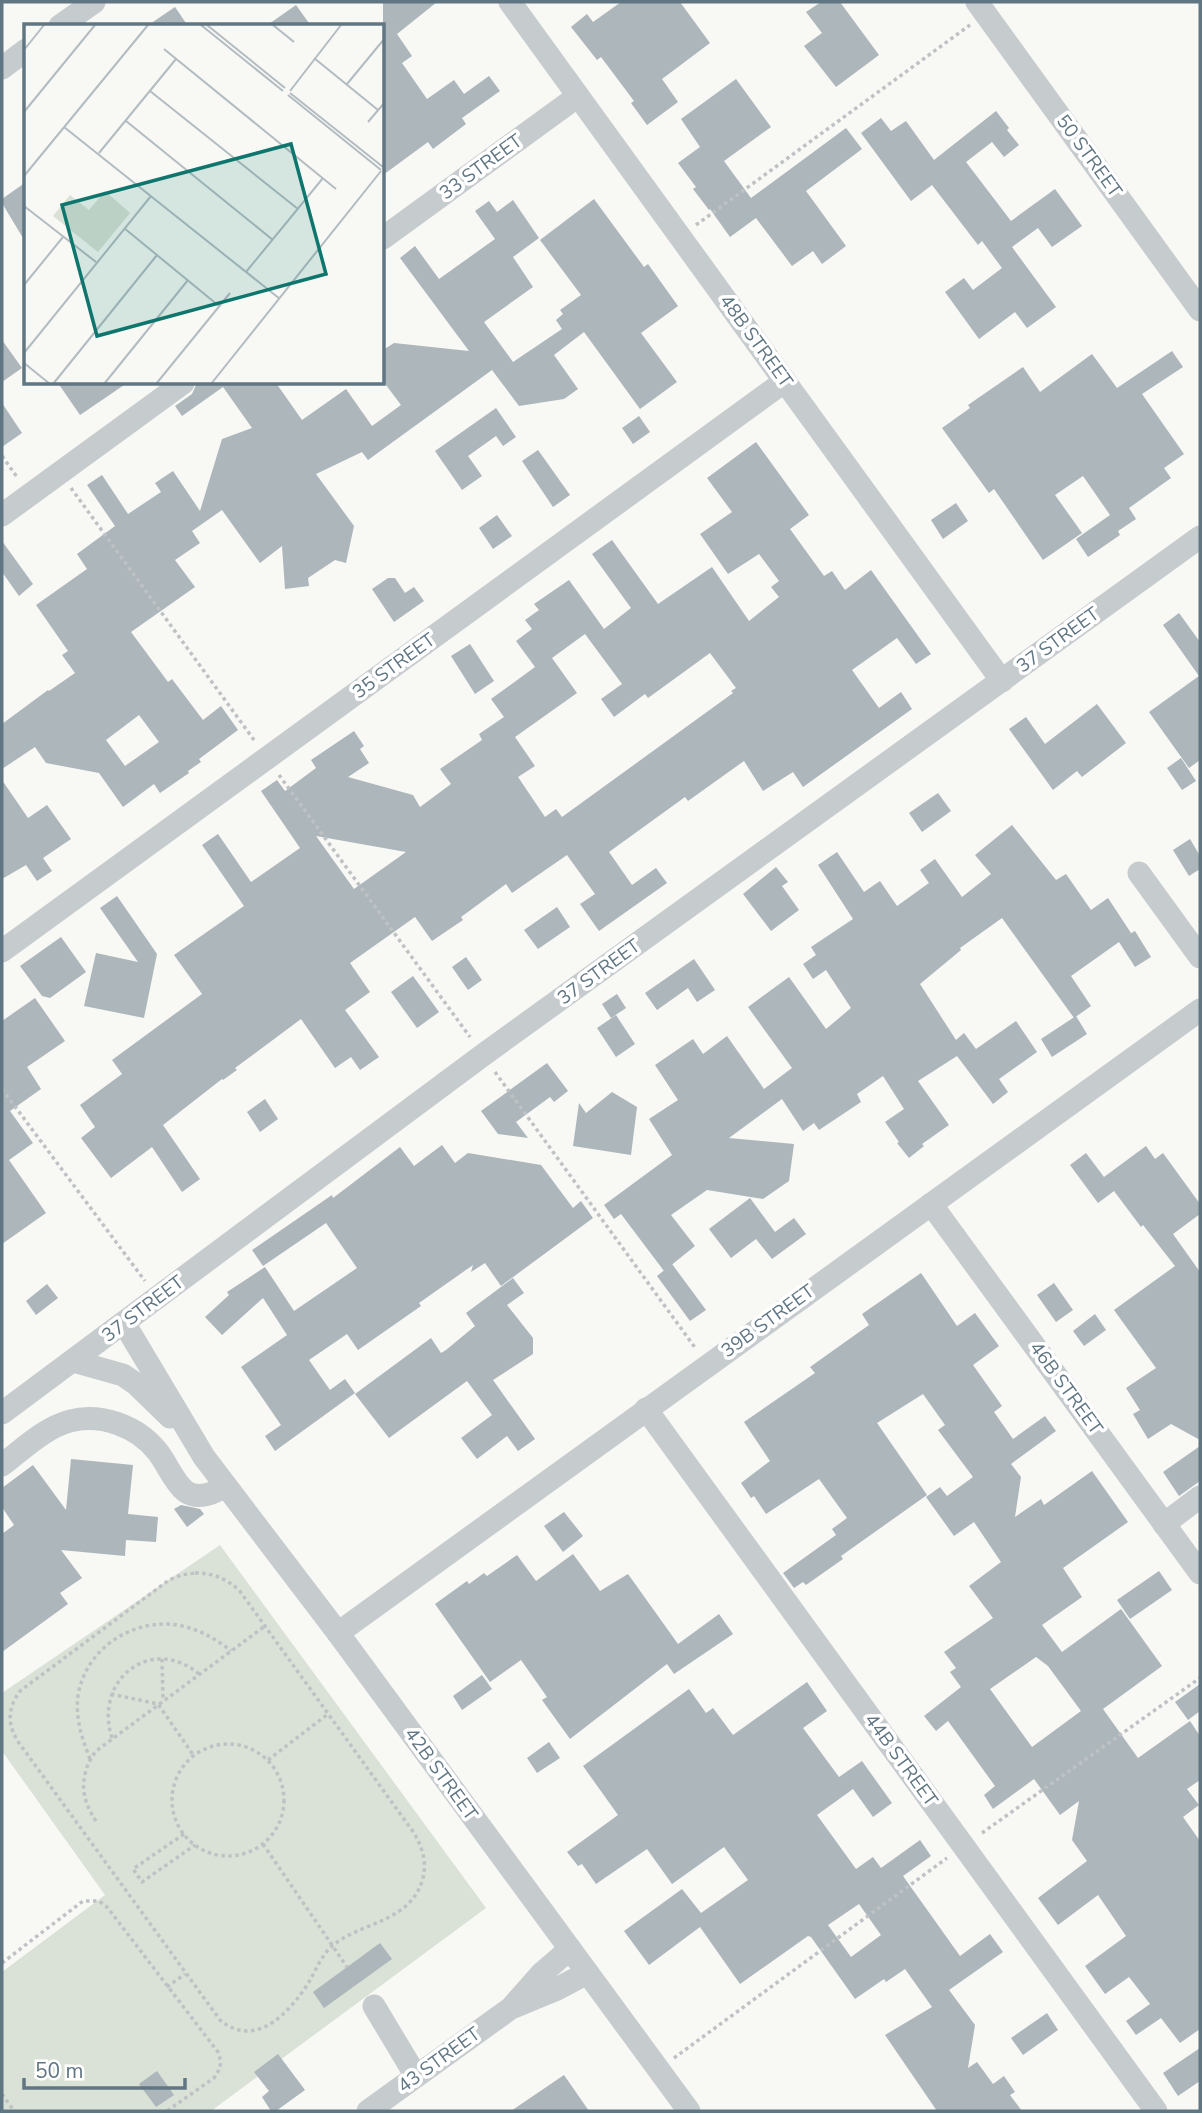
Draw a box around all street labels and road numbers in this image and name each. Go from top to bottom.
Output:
street label: 50 STREET [1050,109,1128,203]
street label: 33 STREET [434,128,528,206]
street label: 48B STREET [713,289,799,393]
street label: 37 STREET [1011,601,1105,679]
street label: 35 STREET [347,627,441,705]
street label: 37 STREET [552,933,646,1011]
street label: 37 STREET [97,1269,190,1348]
street label: 39B STREET [716,1278,820,1364]
street label: 46B STREET [1023,1336,1109,1440]
street label: 44B STREET [858,1708,944,1812]
street label: 42B STREET [398,1722,484,1826]
street label: 43 STREET [392,2021,486,2099]

